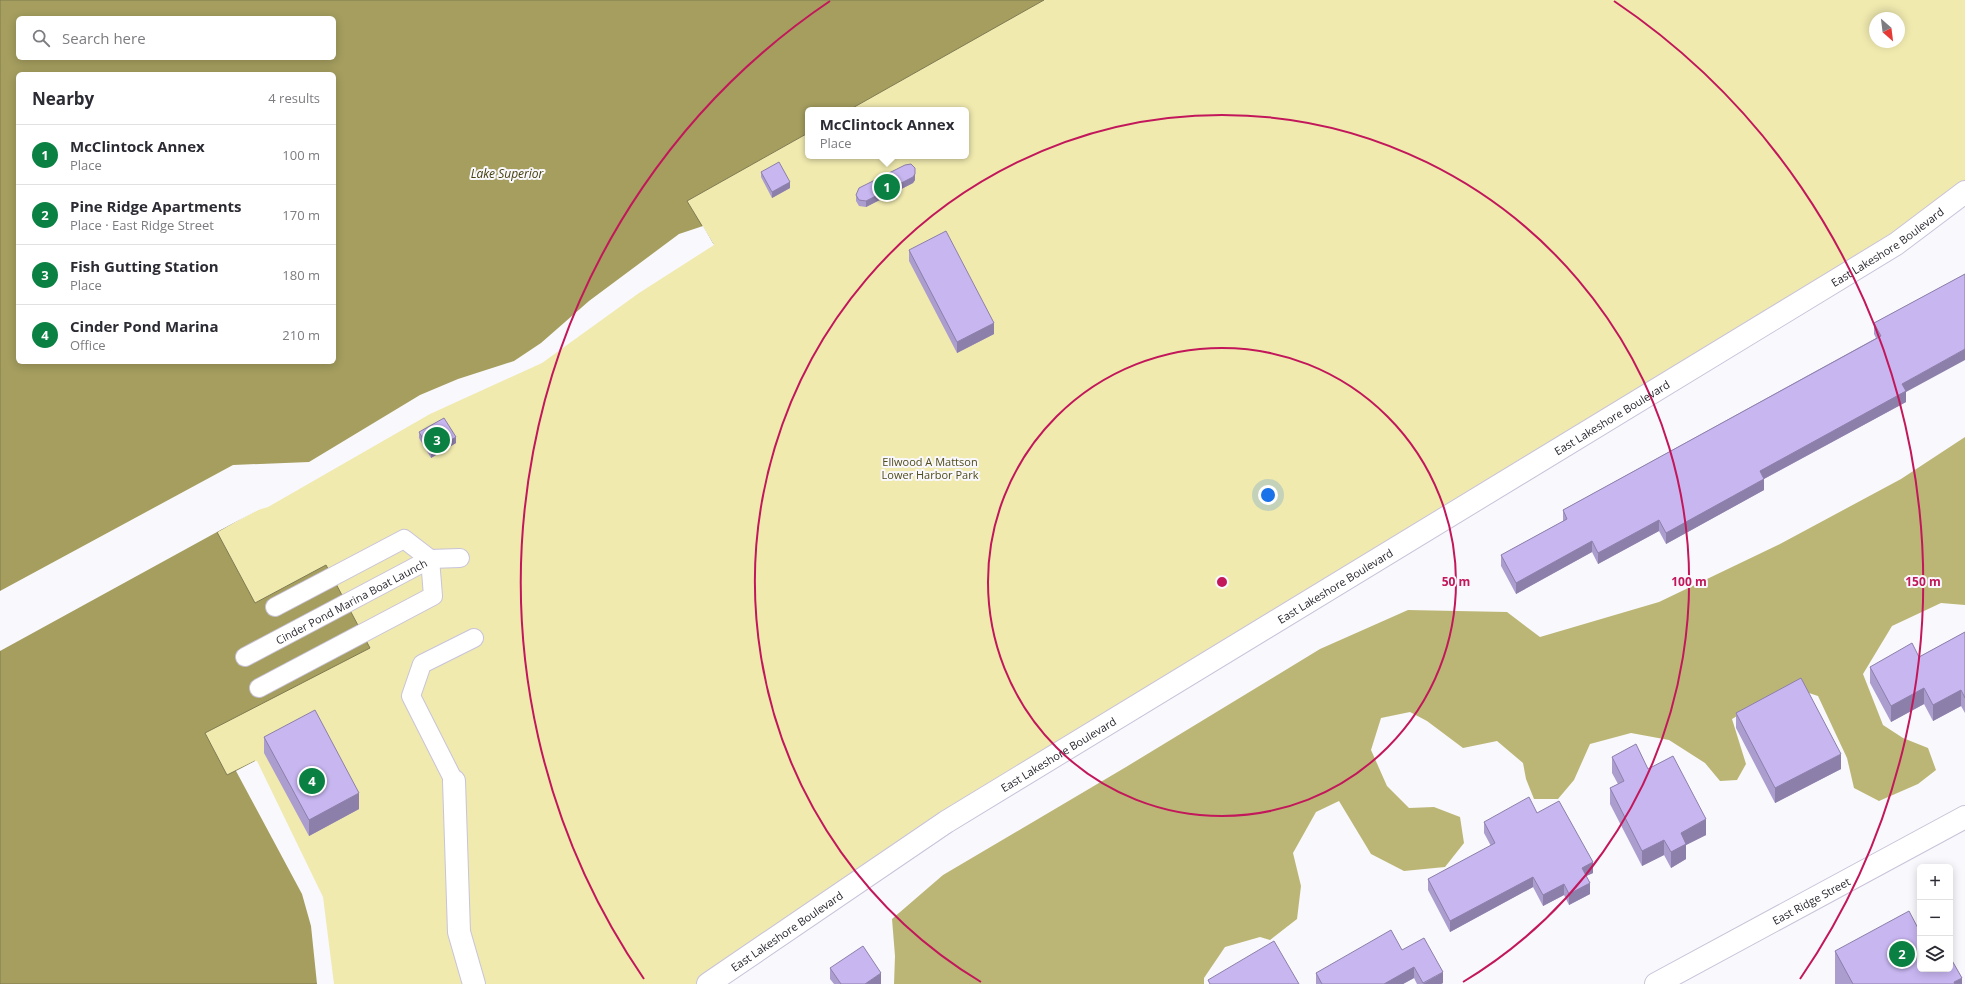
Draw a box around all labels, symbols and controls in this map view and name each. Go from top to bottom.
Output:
north arrow [1869,12,1905,48]
search box [16,16,336,60]
icon: search [30,27,52,49]
text: Search here [62,28,146,48]
text: Nearby [32,87,94,110]
text: 4 results [268,89,320,107]
popup [805,107,969,159]
text: McClintock Annex [820,114,954,134]
text: Place [820,134,851,152]
text: McClintock Annex [70,136,205,156]
text: 1 [41,146,49,164]
text: 100 m [282,146,320,164]
text: Place [70,156,102,174]
water label: Lake Superior [471,165,545,182]
pin: 1 [874,172,900,202]
text: Pine Ridge Apartments [70,196,241,216]
street label: East Lakeshore Boulevard [1828,203,1946,290]
text: 2 [41,206,49,224]
text: 170 m [282,206,320,224]
text: Place · East Ridge Street [70,216,214,234]
text: Fish Gutting Station [70,256,219,276]
text: 3 [41,266,49,284]
text: 180 m [282,266,320,284]
text: Place [70,276,102,294]
text: Cinder Pond Marina [70,316,219,336]
text: 4 [41,326,49,344]
text: 210 m [282,326,320,344]
text: Office [70,336,106,354]
street label: East Lakeshore Boulevard [1551,376,1672,458]
pin: 3 [424,425,450,455]
park label: Ellwood A Mattson Lower Harbor Park [882,454,979,482]
your location [1258,485,1278,505]
street label: East Lakeshore Boulevard [1274,545,1395,626]
street label: Cinder Pond Marina Boat Launch [273,555,429,647]
text: 50 m [1442,573,1470,590]
text: 100 m [1671,573,1707,590]
text: 150 m [1905,573,1941,590]
centre of rings [1215,575,1229,589]
street label: East Lakeshore Boulevard [997,713,1119,795]
pin: 4 [299,766,325,796]
map controls [1917,864,1953,972]
button: + [1917,864,1953,900]
street label: East Ridge Street [1769,873,1852,927]
street label: East Lakeshore Boulevard [728,887,846,974]
button: − [1917,900,1953,936]
button: layers [1917,936,1953,972]
pin: 2 [1889,939,1915,969]

